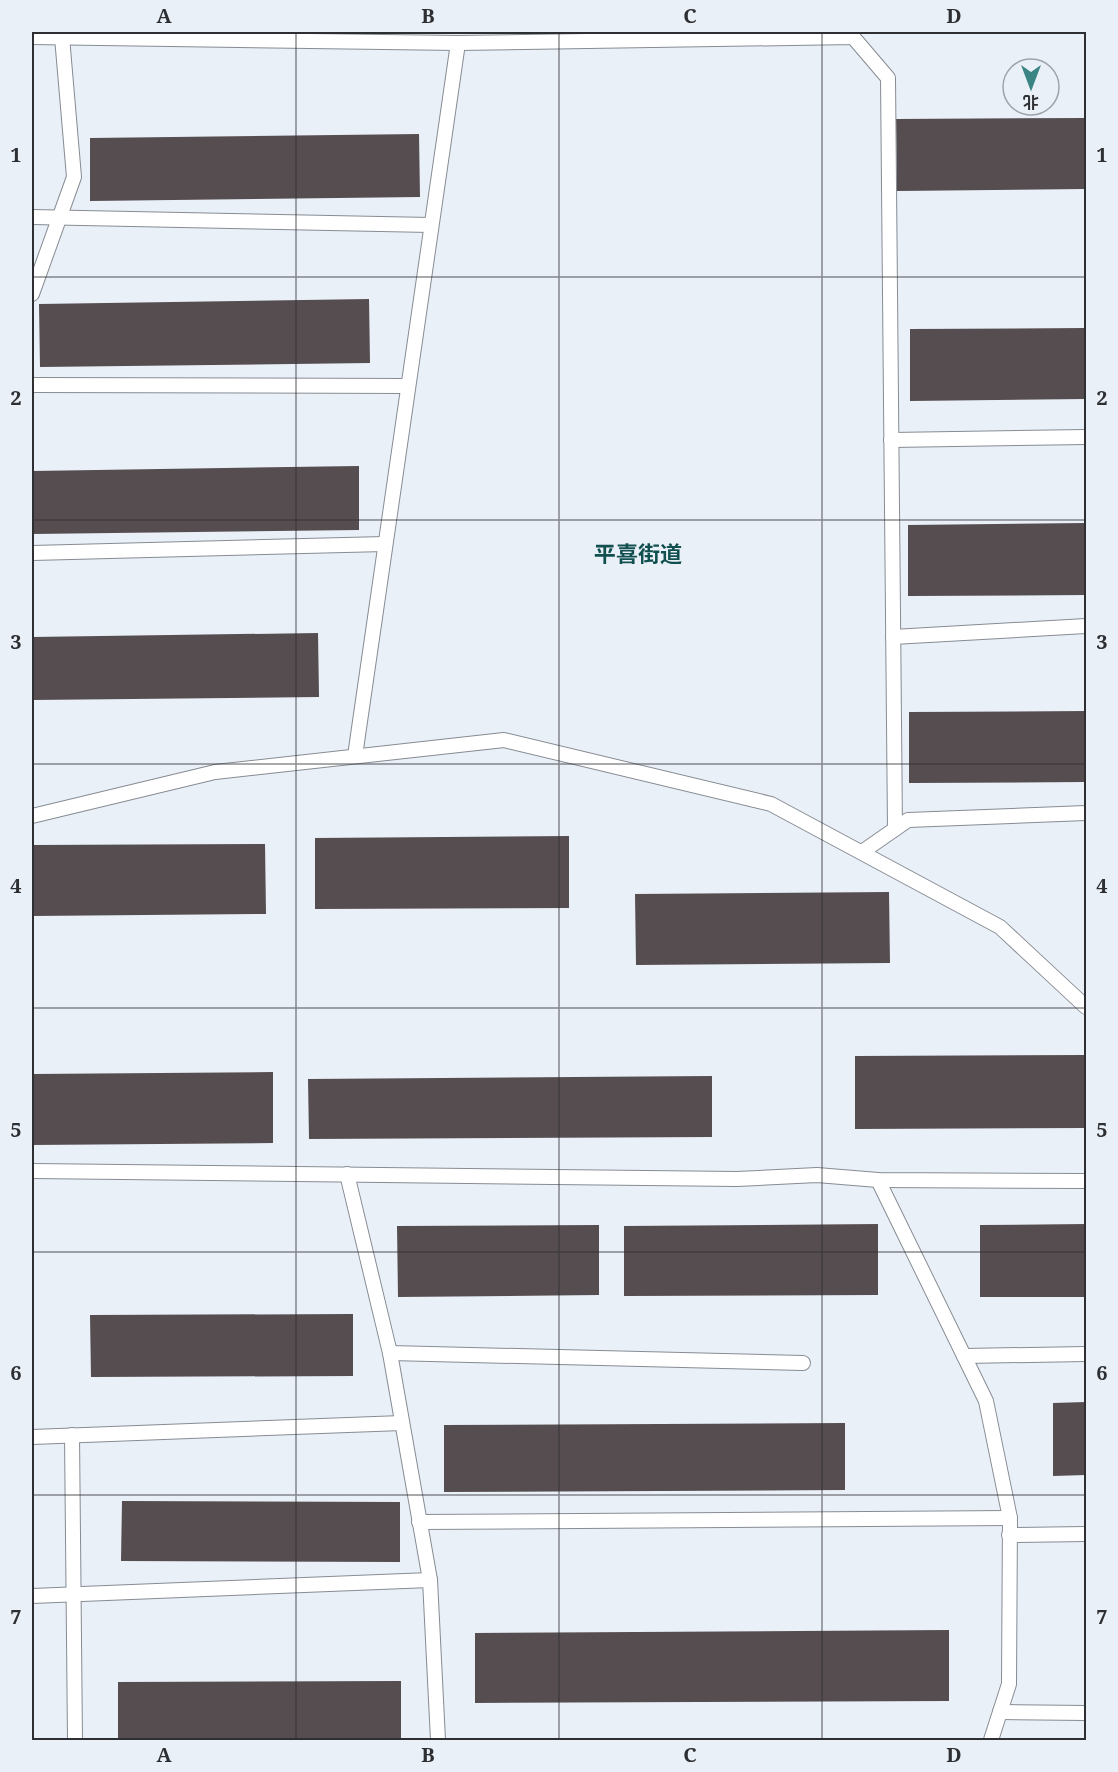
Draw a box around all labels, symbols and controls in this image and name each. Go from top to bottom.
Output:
text: A [156,2,172,29]
text: B [421,2,435,29]
text: C [683,2,697,29]
text: D [946,2,962,29]
north arrow [1001,57,1061,117]
text: 北 [1023,91,1039,113]
text: 1 [10,141,22,168]
text: 1 [1096,141,1108,168]
text: 2 [10,384,22,411]
text: 2 [1096,384,1108,411]
district label: 平喜街道 [594,538,682,568]
text: 3 [10,628,22,655]
text: 3 [1096,628,1108,655]
text: 4 [10,872,22,899]
text: 4 [1096,872,1108,899]
text: 5 [10,1116,22,1143]
text: 5 [1096,1116,1108,1143]
text: 6 [10,1359,22,1386]
text: 6 [1096,1359,1108,1386]
text: 7 [10,1603,22,1630]
text: 7 [1096,1603,1108,1630]
text: A [156,1741,172,1768]
text: B [421,1741,435,1768]
text: C [683,1741,697,1768]
text: D [946,1741,962,1768]

